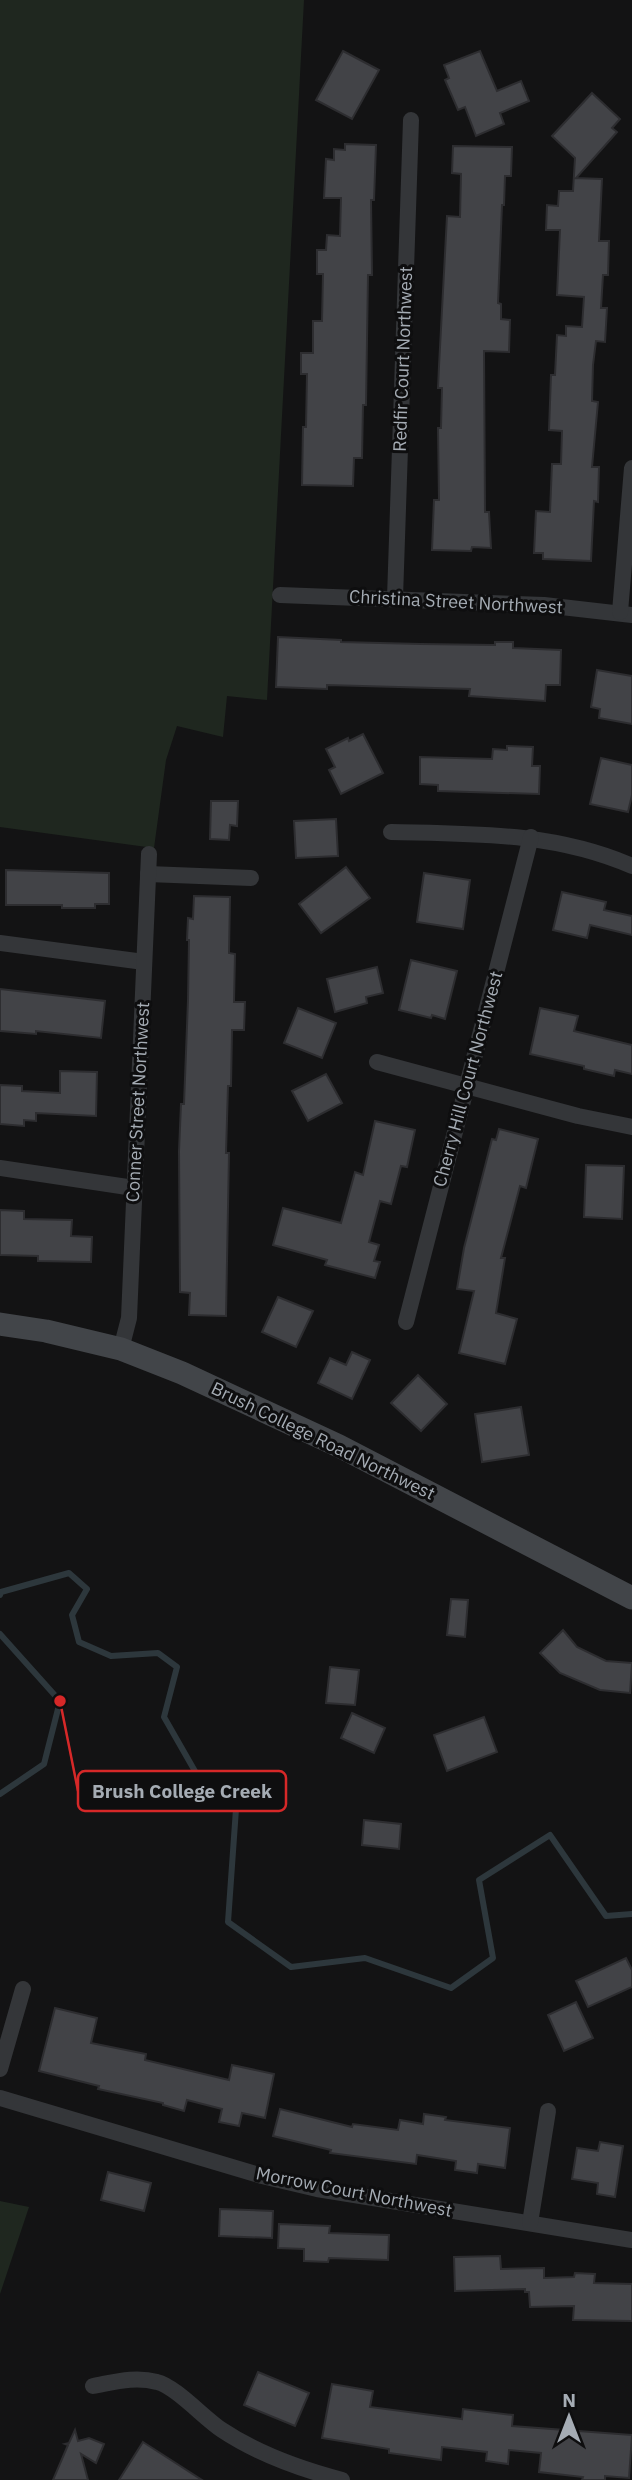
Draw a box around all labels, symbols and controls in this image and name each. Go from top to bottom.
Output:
street label: Redfir Court Northwest [388,266,417,452]
street label: Christina Street Northwest [348,584,564,619]
street label: Cherry Hill Court Northwest [428,969,507,1189]
street label: Conner Street Northwest [121,1001,154,1203]
street label: Brush College Road Northwest [207,1376,439,1505]
callout: Brush College Creek [78,1771,286,1811]
text: Brush College Creek [92,1779,272,1803]
street label: Morrow Court Northwest [254,2161,454,2222]
north arrow [534,2382,604,2452]
text: N [562,2388,576,2412]

